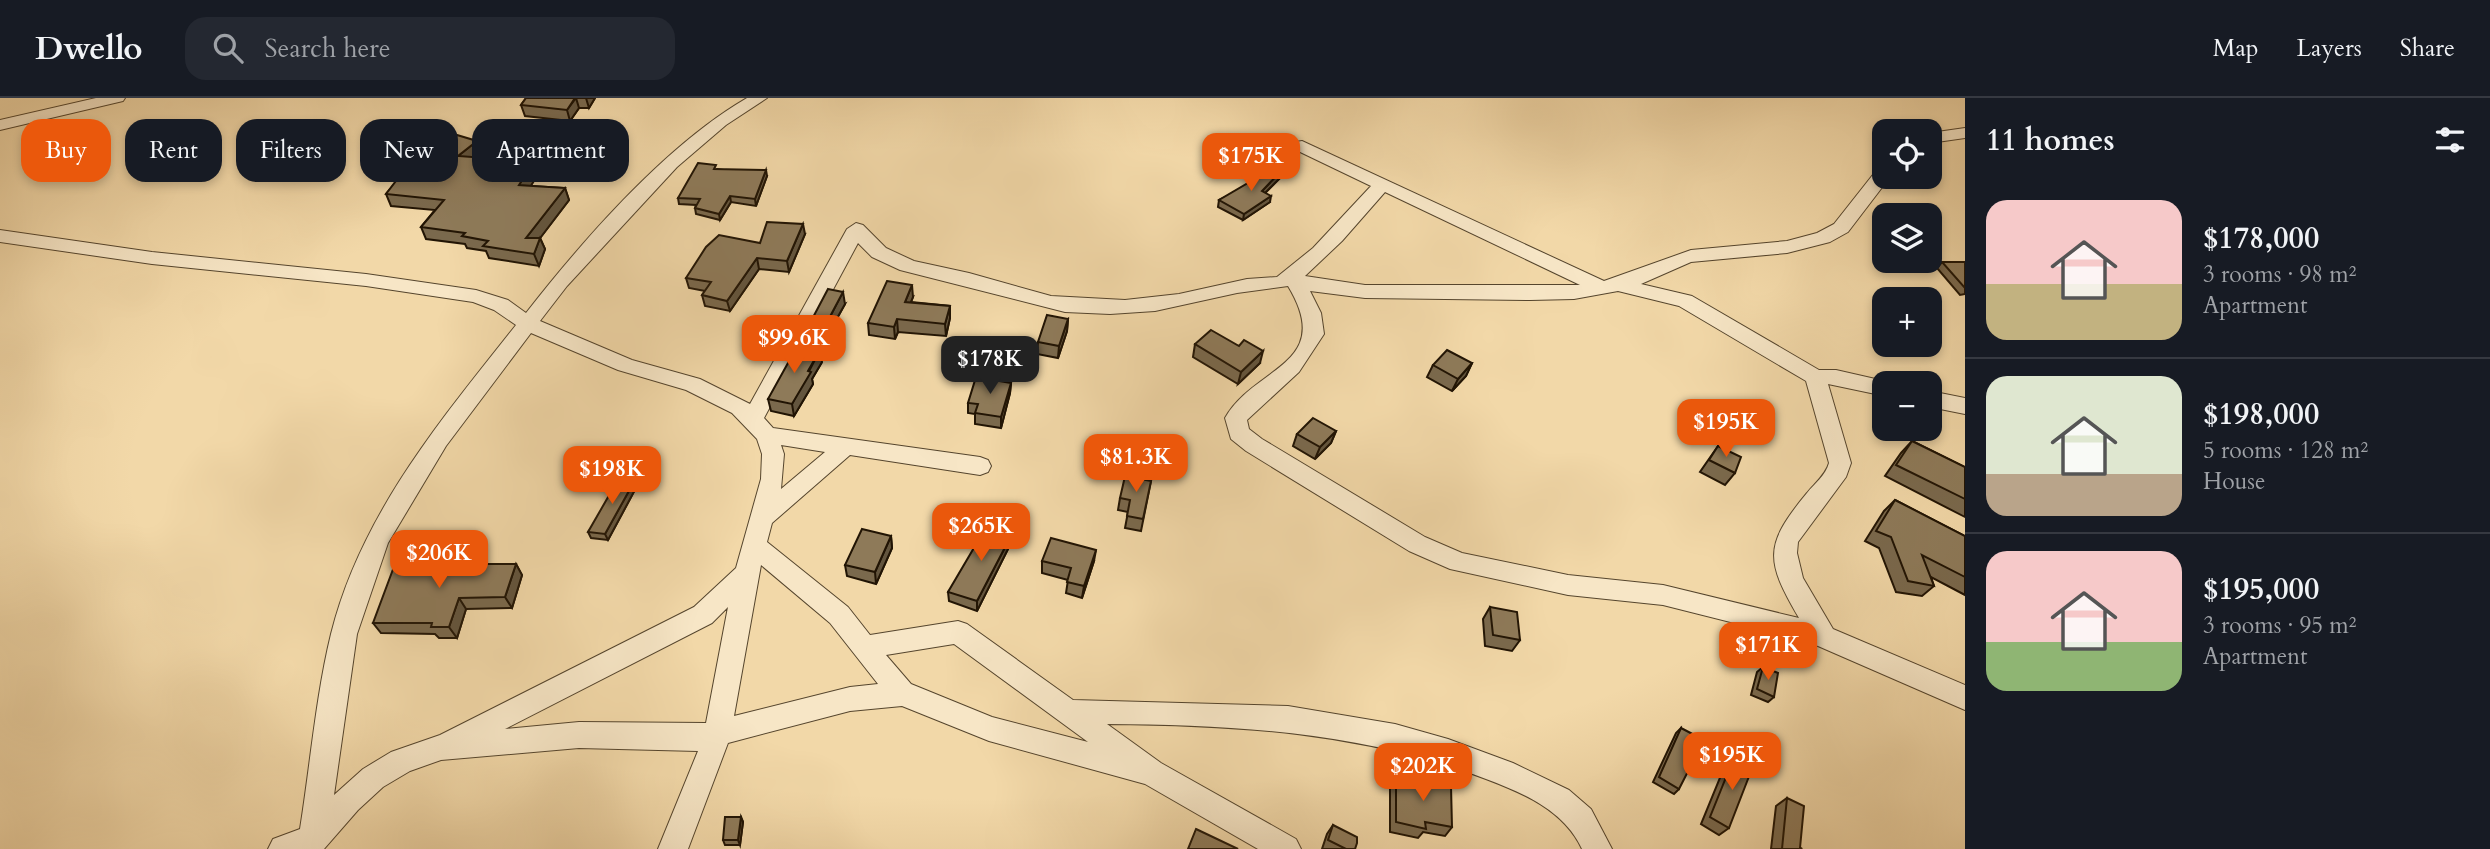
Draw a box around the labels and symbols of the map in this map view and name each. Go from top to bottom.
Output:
pin: $175K [1202,134,1300,193]
pin: $99.6K [737,316,851,375]
pin: $178K [941,336,1039,396]
pin: $195K [1677,400,1775,459]
pin: $81.3K [1079,434,1193,494]
pin: $198K [563,446,661,506]
pin: $265K [932,504,1030,563]
pin: $206K [390,531,488,590]
pin: $171K [1719,622,1817,682]
pin: $195K [1683,732,1781,792]
pin: $202K [1374,744,1472,803]

